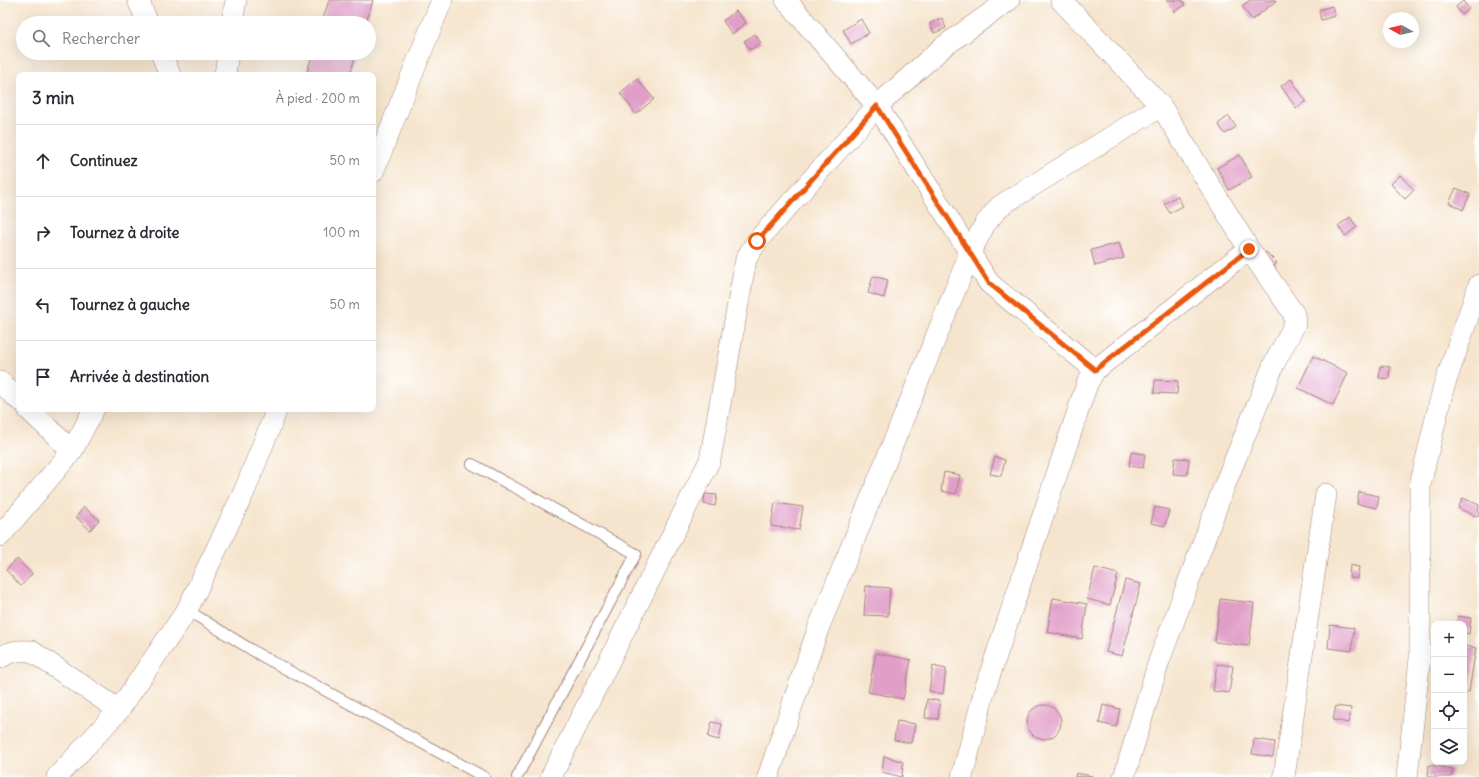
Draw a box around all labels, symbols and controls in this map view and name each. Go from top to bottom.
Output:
north arrow [1383,12,1419,48]
search box [16,16,376,60]
icon: search [30,27,52,49]
text: Rechercher [62,29,140,48]
text: 3 min [32,87,74,109]
text: À pied · 200 m [276,90,360,107]
icon: ahead [32,150,54,172]
text: Continuez [70,151,138,170]
text: 50 m [329,152,360,169]
icon: right [32,222,54,244]
text: Tournez à droite [70,223,179,242]
text: 100 m [323,224,360,241]
route start [748,232,766,250]
route end [1240,240,1258,258]
icon: left [32,294,54,316]
text: Tournez à gauche [70,295,190,314]
text: 50 m [329,296,360,313]
icon: arrive [32,366,54,388]
text: Arrivée à destination [70,367,209,386]
map controls [1431,621,1467,765]
button: + [1431,621,1467,657]
button: − [1431,657,1467,693]
button: locate [1431,693,1467,729]
button: layers [1431,729,1467,765]

